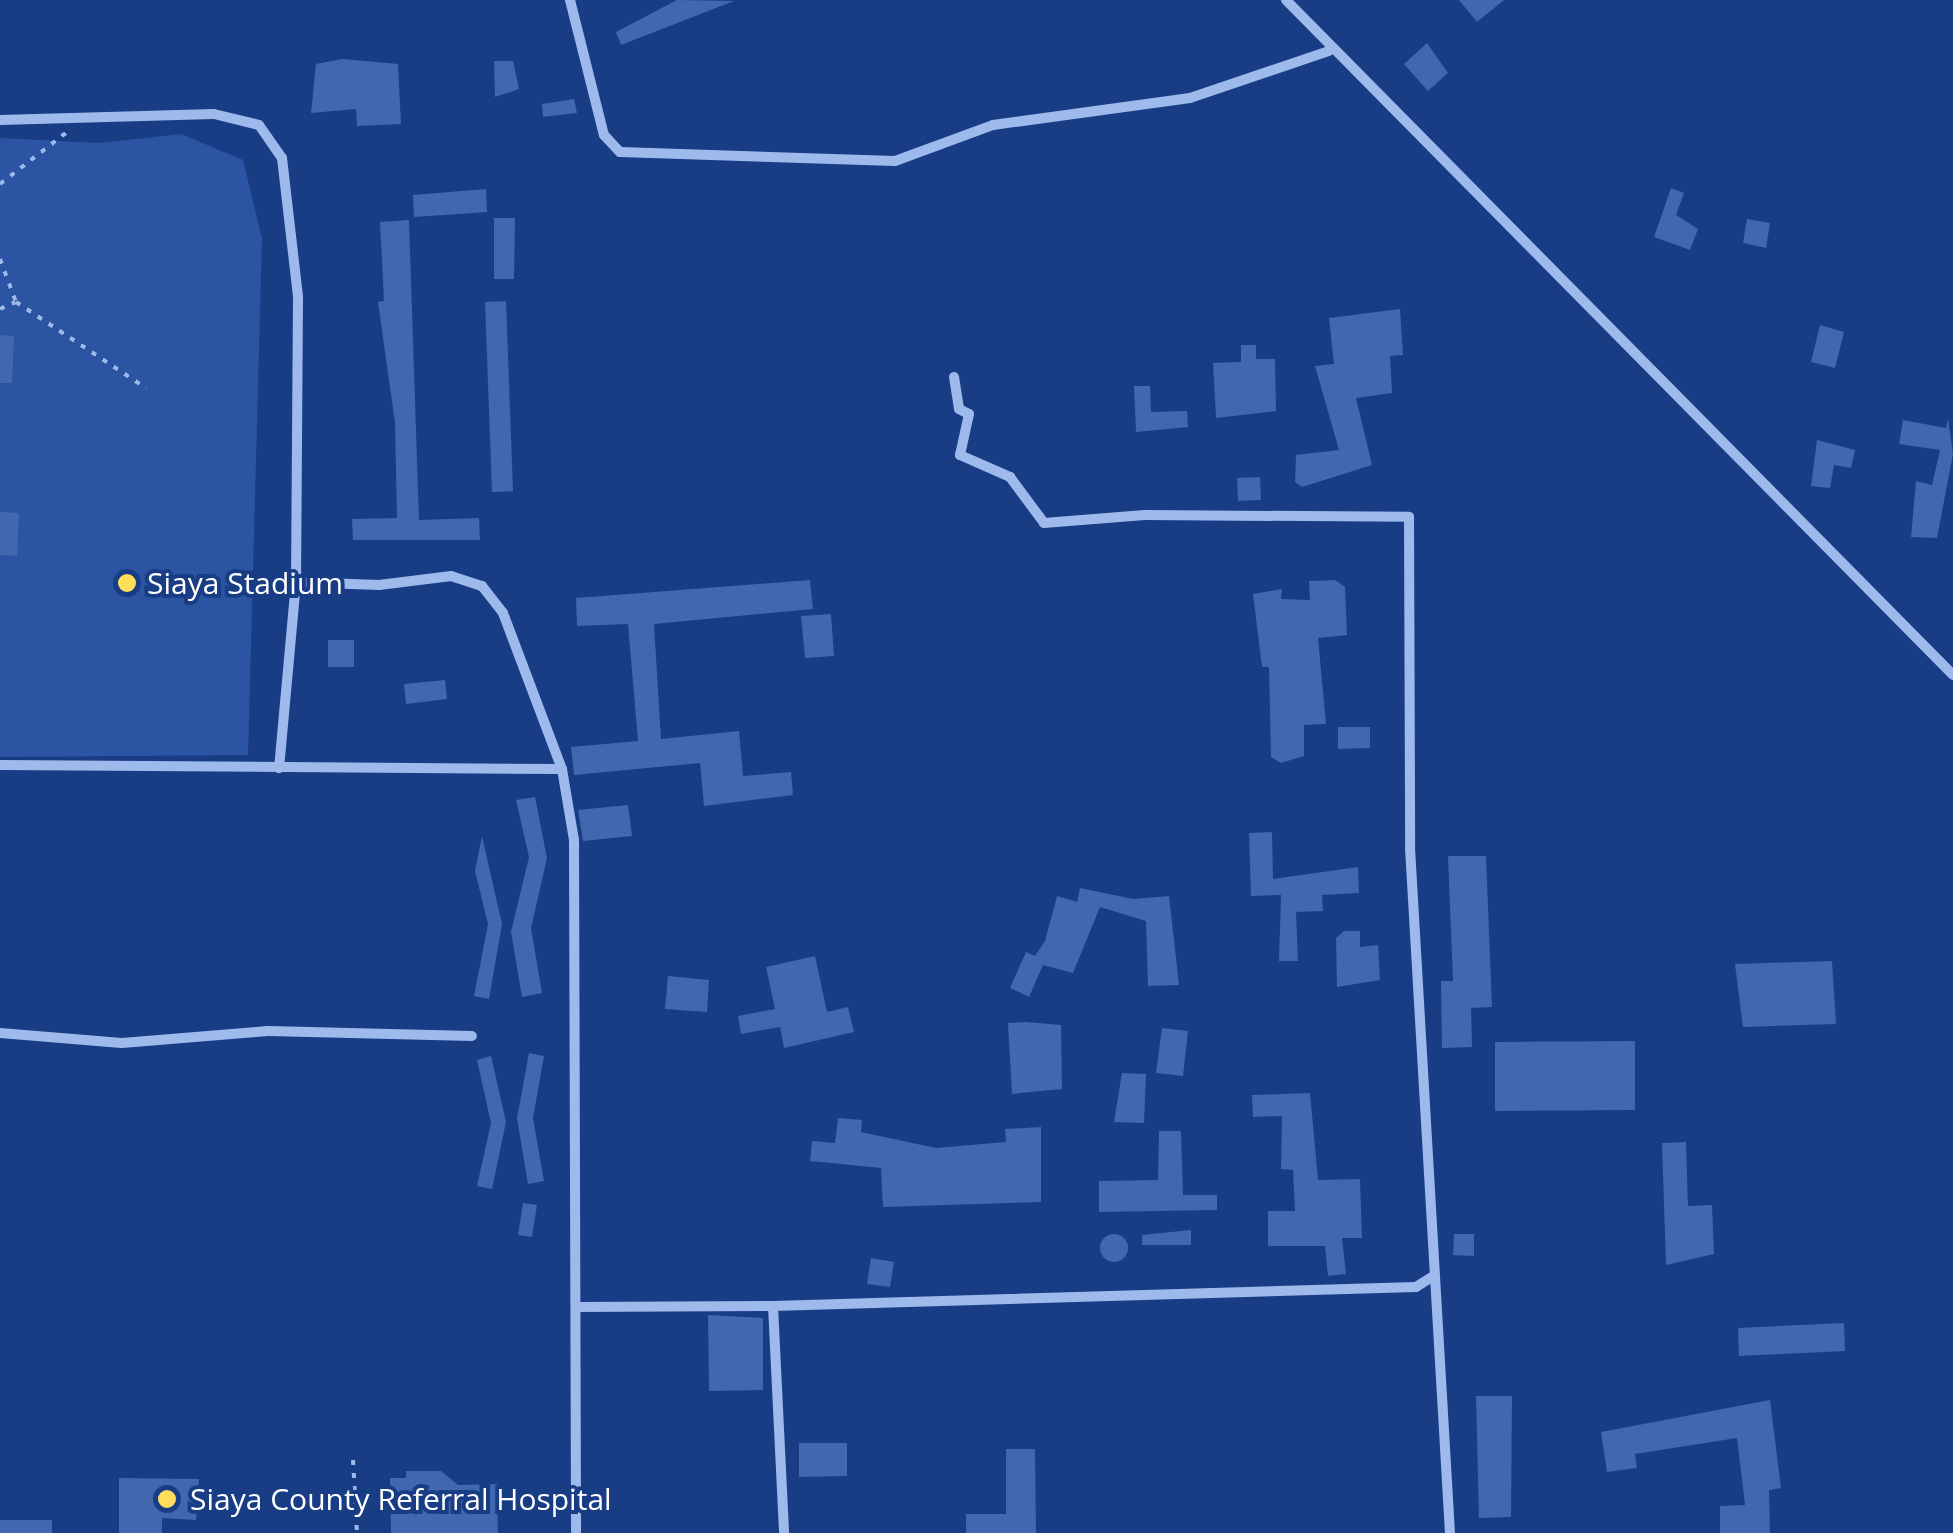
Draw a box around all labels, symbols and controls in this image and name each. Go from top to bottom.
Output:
place label: Siaya Stadium [147,565,343,601]
marker: Siaya Stadium [116,572,138,594]
place label: Siaya County Referral Hospital [190,1481,612,1517]
marker: Siaya County Referral Hospital [154,1486,180,1512]

